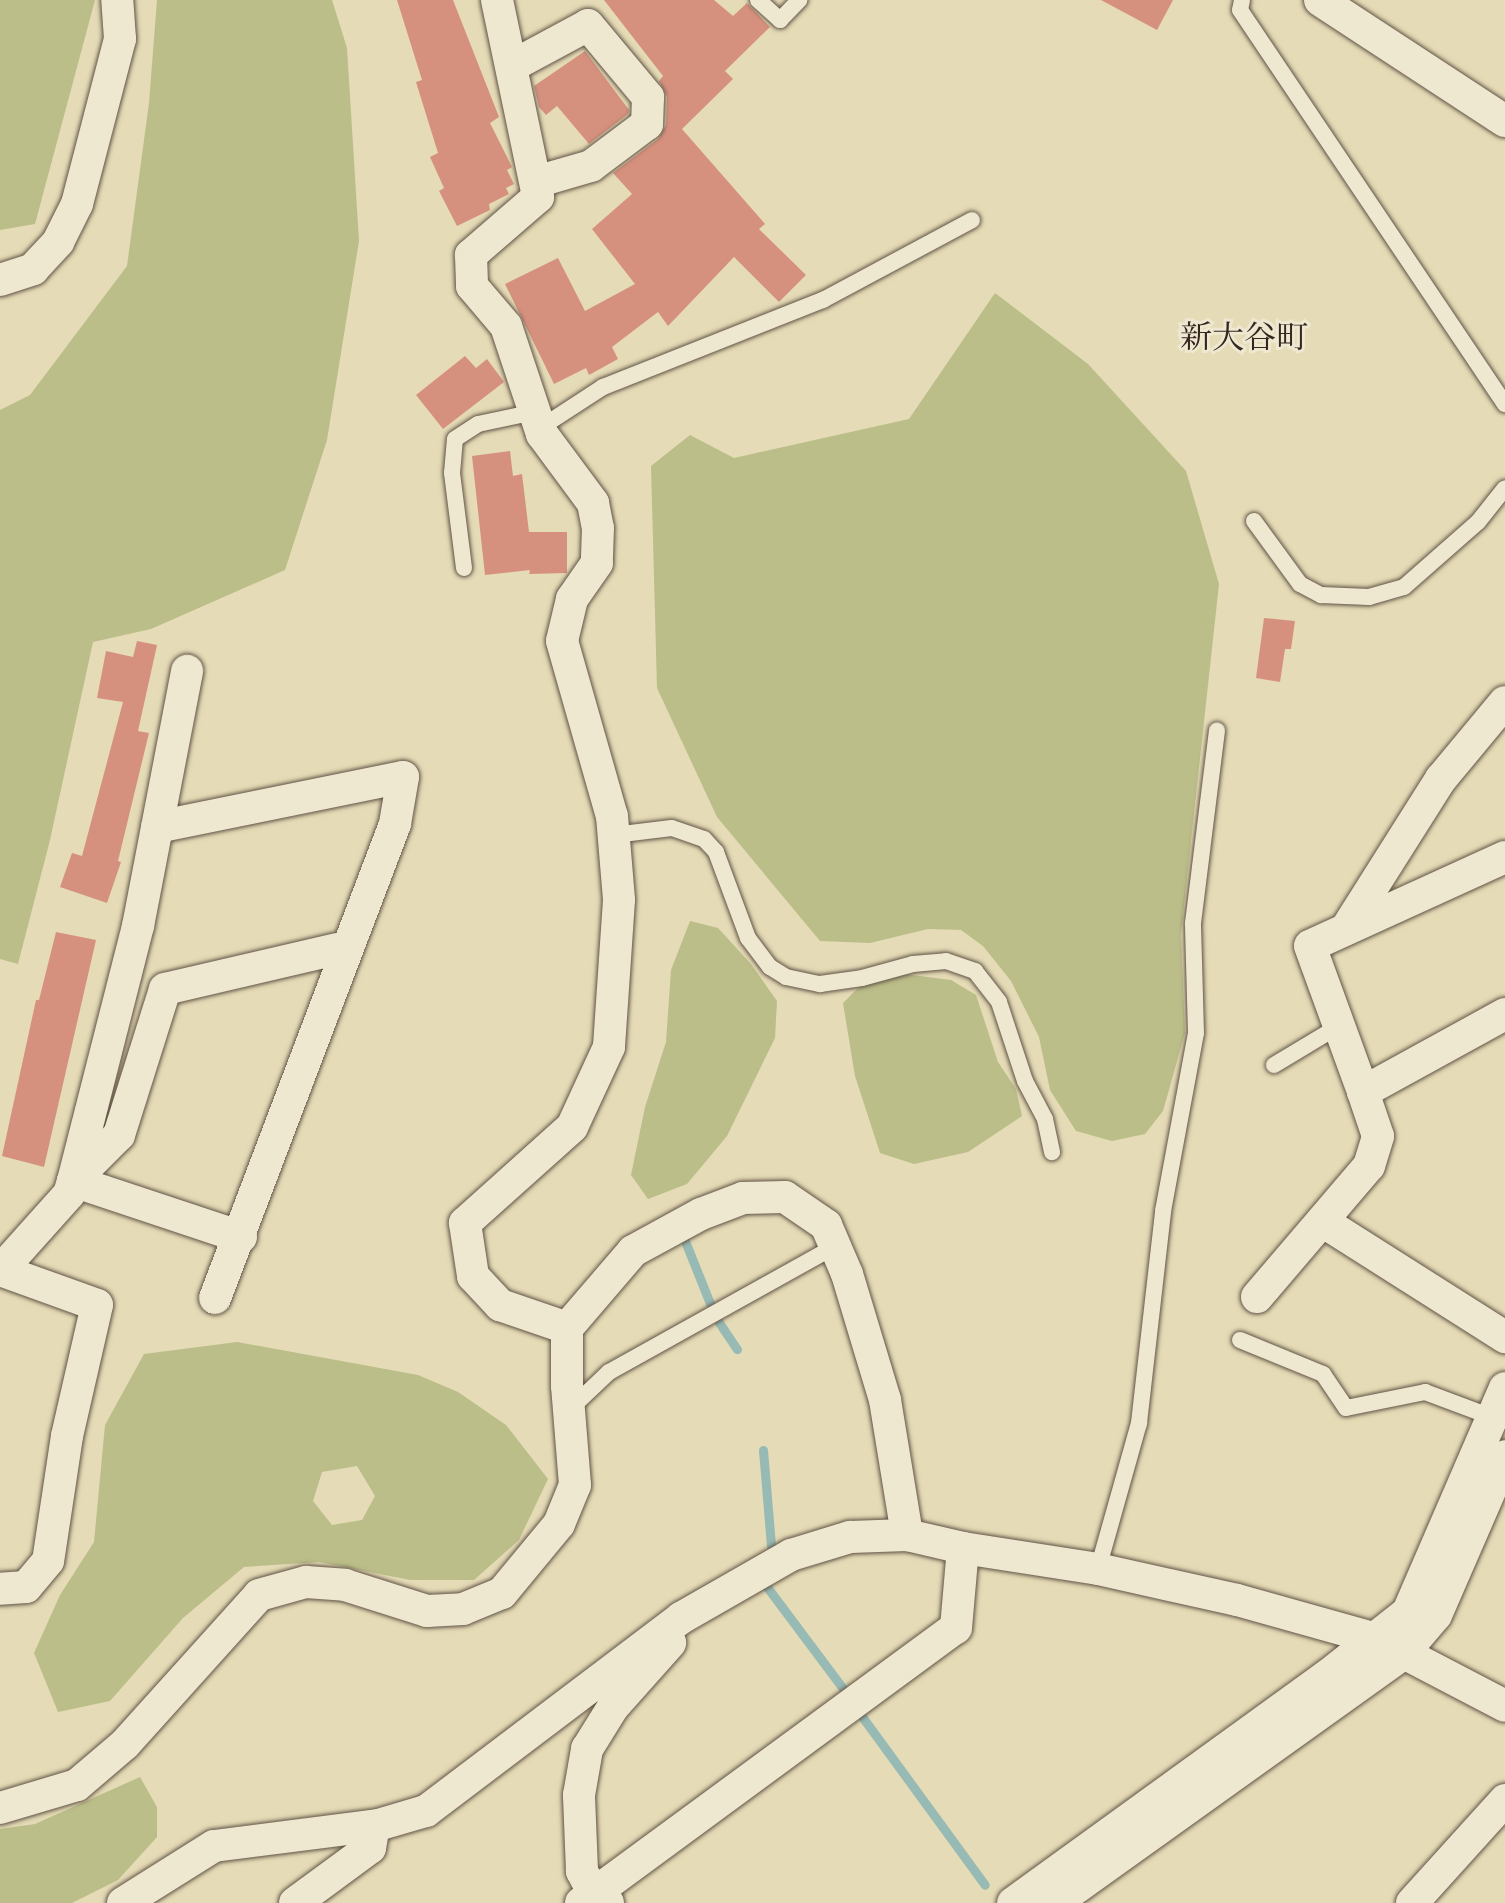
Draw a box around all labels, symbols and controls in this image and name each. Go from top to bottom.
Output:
district label: 新大谷町 [1180,319,1308,357]

